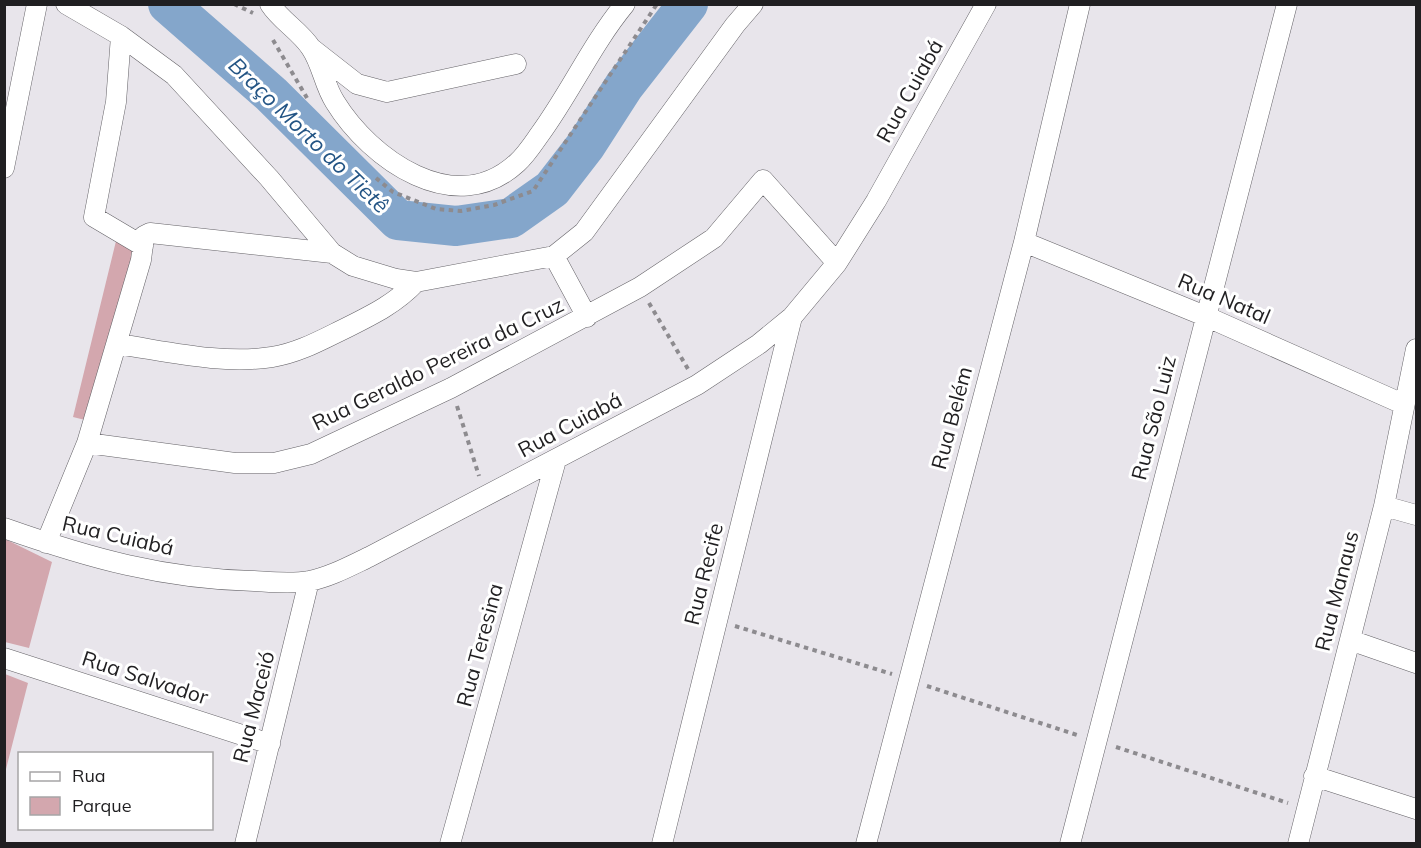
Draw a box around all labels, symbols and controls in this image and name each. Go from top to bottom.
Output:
street label: Rua Cuiabá [870,34,948,147]
water label: Braço Morto do Tietê [223,51,395,219]
street label: Rua Natal [1174,267,1275,329]
street label: Rua Geraldo Pereira da Cruz [308,291,568,435]
street label: Rua São Luiz [1125,353,1181,483]
street label: Rua Belém [925,364,977,472]
street label: Rua Cuiabá [513,386,626,462]
street label: Rua Cuiabá [60,510,177,560]
street label: Rua Recife [678,520,728,627]
street label: Rua Manaus [1309,528,1363,653]
street label: Rua Teresina [450,580,508,709]
street label: Rua Salvador [79,644,212,710]
street label: Rua Maceió [227,648,279,765]
legend [18,752,213,830]
text: Rua [72,764,106,787]
text: Parque [72,794,131,817]

